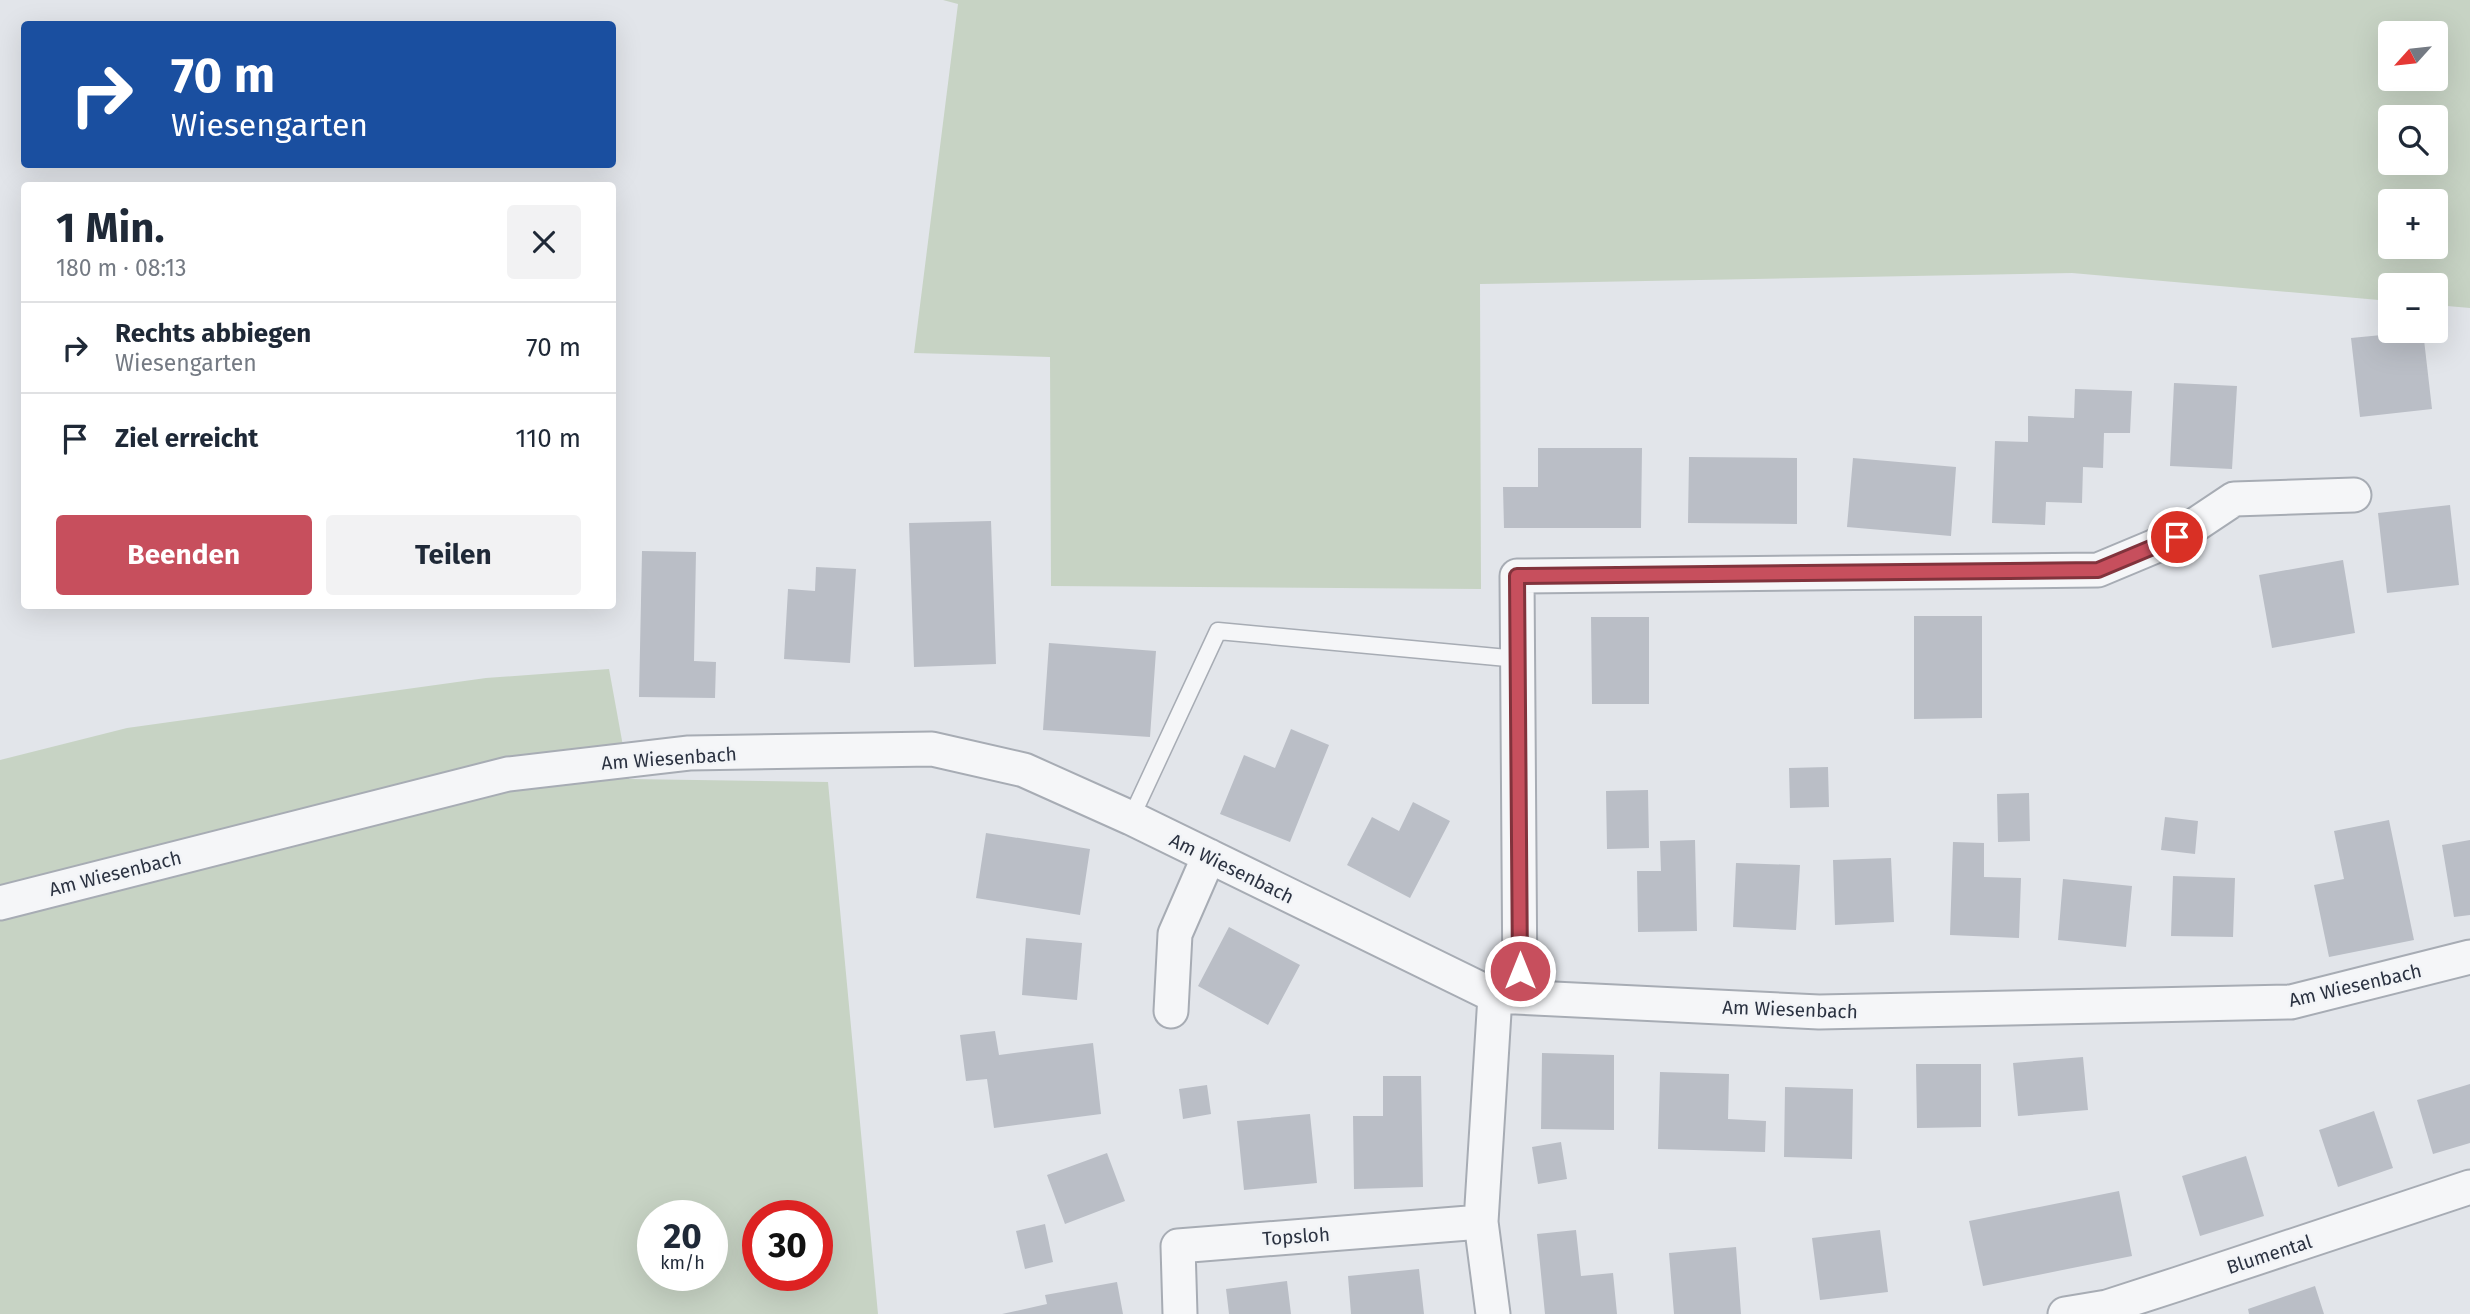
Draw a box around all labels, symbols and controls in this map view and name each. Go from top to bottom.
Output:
north arrow [2378,21,2448,91]
map controls [2378,21,2448,343]
text: 70 m [171,46,275,105]
icon: right [56,49,147,140]
button: search [2378,105,2448,175]
text: Wiesengarten [171,106,368,144]
button: + [2378,189,2448,259]
text: 1 Min. [56,203,165,253]
button: close [507,205,581,279]
text: 180 m · 08:13 [56,254,187,282]
button: − [2378,273,2448,343]
text: Rechts abbiegen [115,318,311,349]
icon: right [56,329,94,367]
text: 70 m [526,332,581,363]
text: Wiesengarten [115,349,257,377]
icon: arrive [56,420,94,458]
text: Ziel erreicht [115,423,258,454]
text: 110 m [515,423,581,454]
pin [2147,507,2207,567]
button: Beenden [56,515,312,595]
button: Teilen [326,515,581,595]
icon: arrive [2158,518,2196,556]
street label: Am Wiesenbach [601,742,737,775]
street label: Am Wiesenbach [1166,828,1298,909]
street label: Am Wiesenbach [47,846,184,901]
position arrow [1483,934,1557,1008]
street label: Am Wiesenbach [2286,959,2424,1012]
street label: Am Wiesenbach [1722,996,1858,1023]
speed limit sign: 30 [742,1200,833,1291]
text: 20 [663,1215,702,1257]
street label: Topsloh [1261,1223,1331,1250]
street label: Blumental [2224,1230,2315,1279]
text: km/h [660,1252,705,1274]

